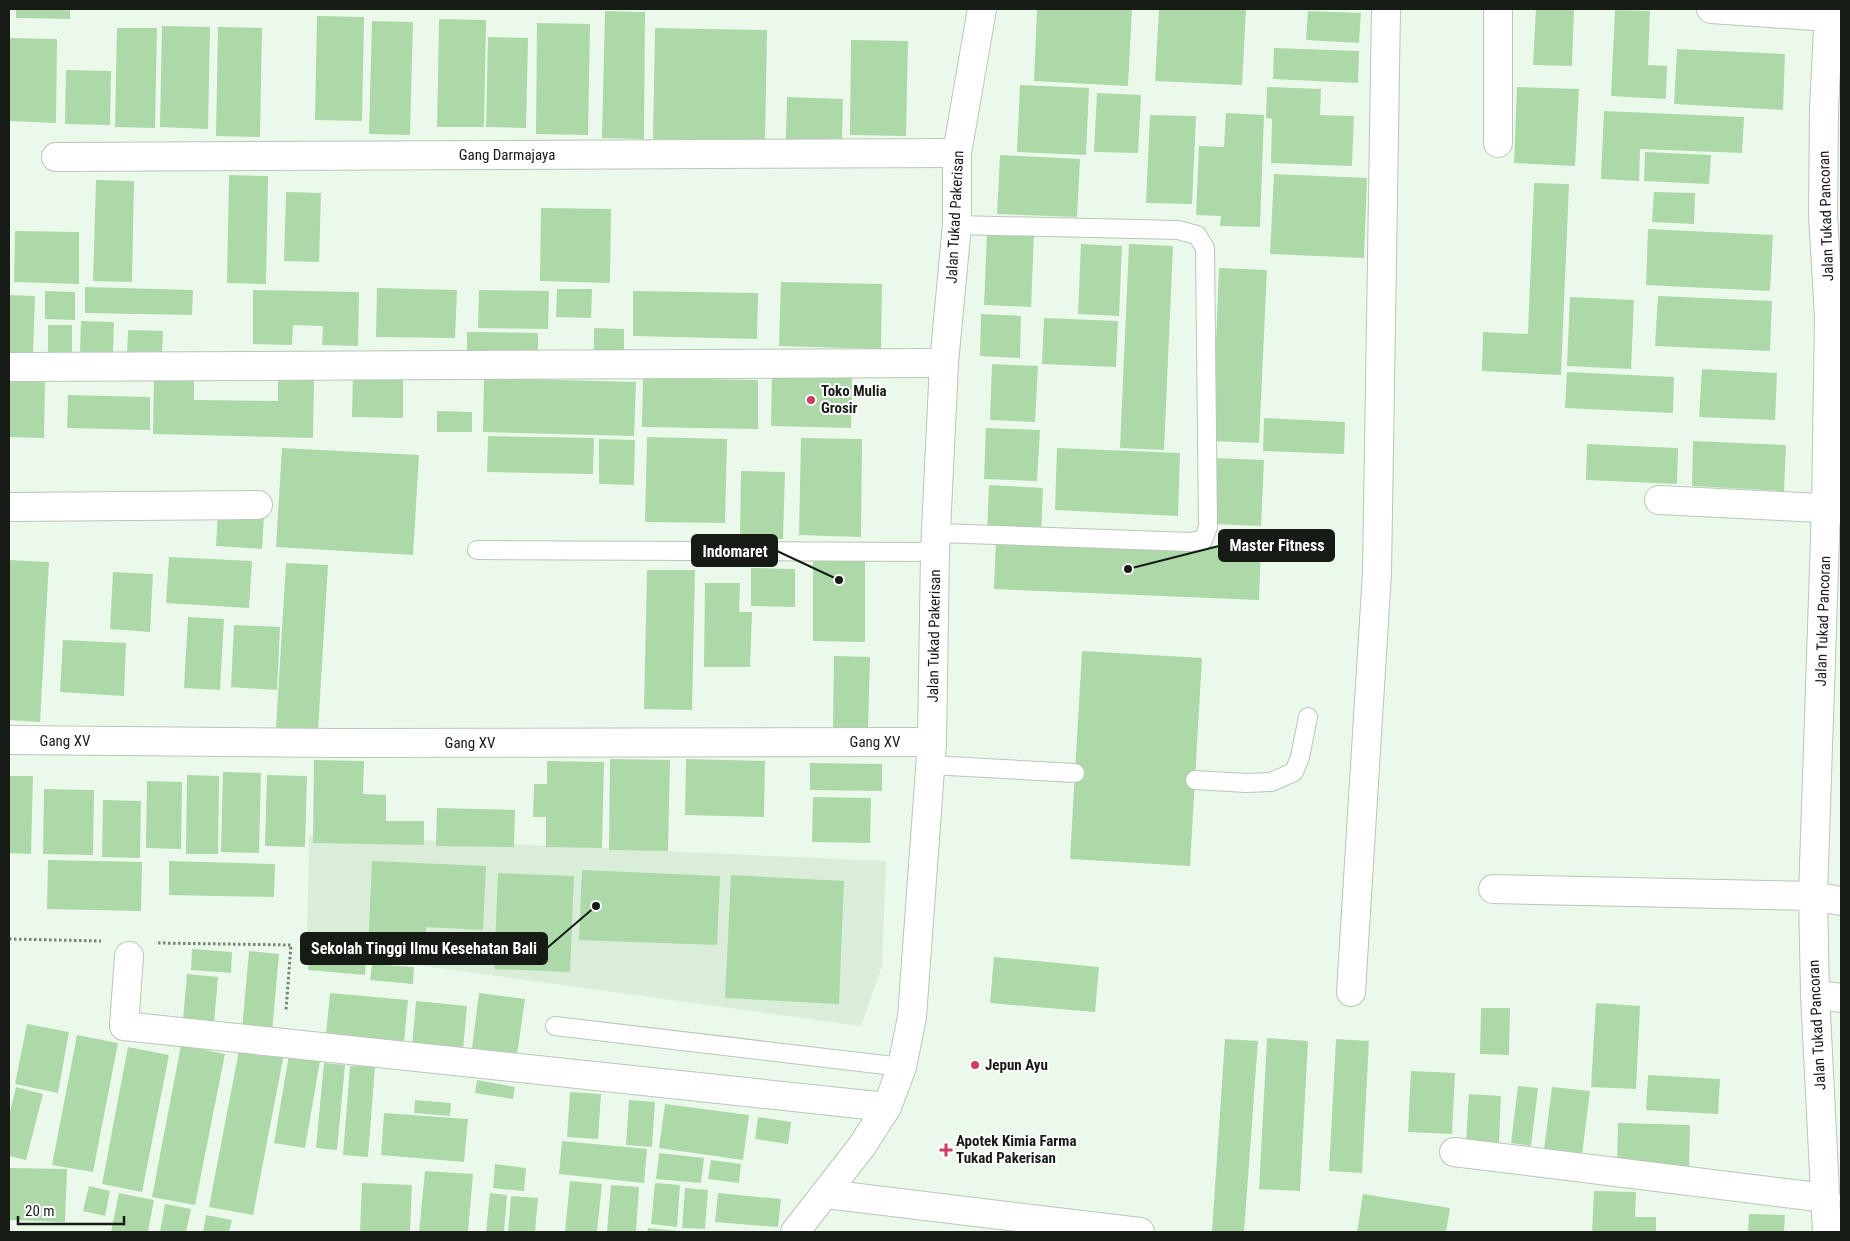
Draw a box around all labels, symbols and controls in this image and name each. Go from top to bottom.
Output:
street label: Gang Darmajaya [459,146,555,164]
street label: Jalan Tukad Pakerisan [943,150,967,284]
street label: Jalan Tukad Pancoran [1815,150,1837,282]
place label: Toko Mulia Grosir [821,382,887,417]
marker: Toko Mulia Grosir [805,394,817,406]
callout: Master Fitness [1219,530,1334,561]
callout: Indomaret [692,535,777,566]
text: Master Fitness [1229,536,1325,555]
text: Indomaret [702,542,768,561]
street label: Jalan Tukad Pancoran [1812,555,1834,687]
street label: Jalan Tukad Pakerisan [924,569,944,703]
street label: Gang XV [40,732,91,750]
street label: Gang XV [850,733,901,751]
street label: Gang XV [445,734,496,752]
callout: Sekolah Tinggi Ilmu Kesehatan Bali [301,933,547,964]
text: Sekolah Tinggi Ilmu Kesehatan Bali [311,939,537,958]
street label: Jalan Tukad Pancoran [1805,959,1829,1091]
place label: Jepun Ayu [985,1056,1048,1074]
marker: Jepun Ayu [969,1059,981,1071]
place label: Apotek Kimia Farma Tukad Pakerisan [956,1132,1077,1167]
marker: Apotek Kimia Farma Tukad Pakerisan [940,1144,952,1156]
scale bar [18,1194,124,1226]
text: 20 m [25,1202,55,1220]

